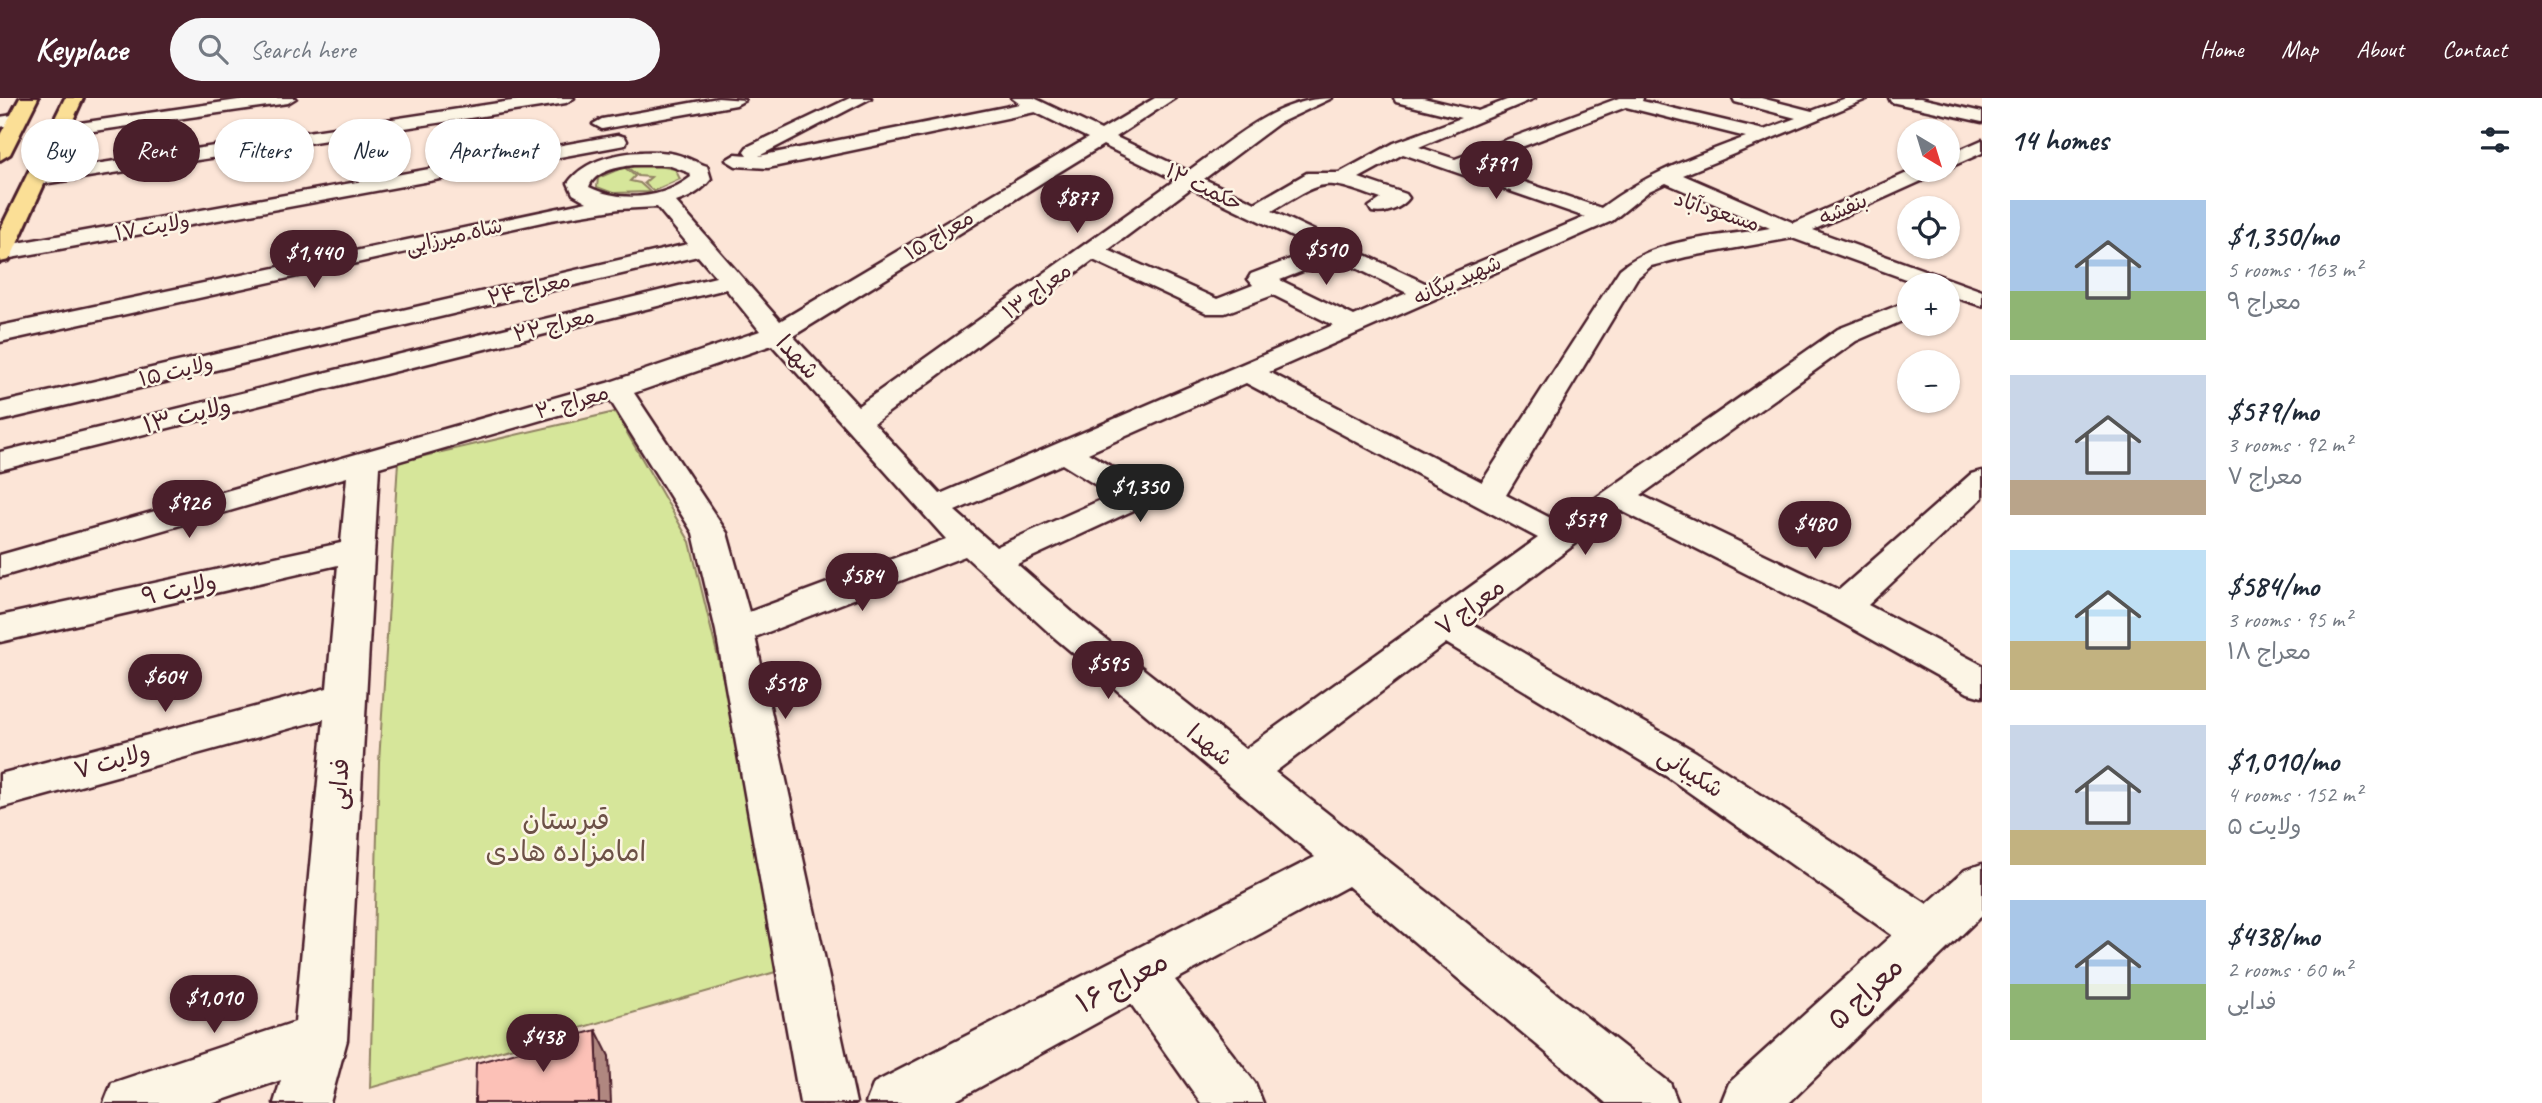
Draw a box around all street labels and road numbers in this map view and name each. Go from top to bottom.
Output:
street label: حکمت ۱۲ [1162,157,1246,217]
street label: مسعودآباد [1671,185,1763,238]
street label: بنفشه [1815,187,1871,231]
street label: معراج ۱۵ [900,204,979,267]
street label: ولایت ۱۷ [112,208,192,246]
street label: شاه میرزایی [403,212,505,261]
street label: شهید بیگانه [1409,249,1505,311]
street label: معراج ۱۳ [997,257,1077,326]
street label: معراج ۲۴ [485,267,573,312]
street label: معراج ۲۲ [511,302,598,349]
street label: شهدا [770,328,826,386]
street label: ولایت ۱۵ [136,350,216,392]
street label: معراج ۲۰ [532,379,612,426]
street label: ولایت ۱۳ [140,390,234,440]
street label: ولایت ۹ [139,566,219,612]
street label: معراج ۷ [1429,572,1511,643]
street label: شهدا [1181,717,1239,773]
street label: ولایت ۷ [70,736,154,786]
street label: شکیبانی [1653,740,1729,804]
street label: فدایی [322,757,356,811]
street label: معراج ۱۶ [1070,943,1175,1022]
street label: معراج ۵ [1819,949,1911,1038]

